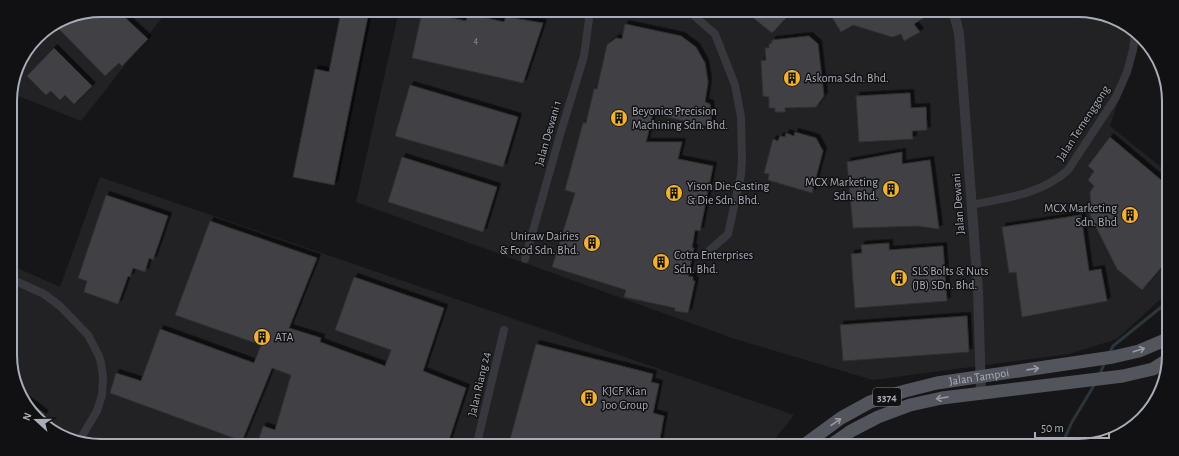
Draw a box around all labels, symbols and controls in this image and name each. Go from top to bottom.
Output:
house number: 4 [474,36,479,46]
building icon: Askoma Sdn. Bhd. [782,68,802,88]
place label: Askoma Sdn. Bhd. [805,72,889,84]
street label: Jalan Temenggong [1054,83,1112,163]
street label: Jalan Dewani 1 [533,99,563,167]
place label: Beyonics Precision Machining Sdn. Bhd. [632,105,728,131]
building icon: Beyonics Precision Machining Sdn. Bhd. [609,108,629,128]
street label: Jalan Dewani [950,173,966,235]
place label: MCX Marketing Sdn. Bhd. [805,176,878,202]
building icon: MCX Marketing Sdn. Bhd. [881,179,901,199]
place label: Yison Die-Casting & Die Sdn. Bhd. [687,180,770,206]
building icon: Yison Die-Casting & Die Sdn. Bhd. [664,183,684,203]
place label: MCX Marketing Sdn. Bhd [1044,202,1117,228]
building icon: MCX Marketing Sdn. Bhd [1120,205,1140,225]
place label: Uniraw Dairies & Food Sdn. Bhd. [500,230,579,256]
building icon: Uniraw Dairies & Food Sdn. Bhd. [582,233,602,253]
place label: Cotra Enterprises Sdn. Bhd. [674,249,753,275]
building icon: Cotra Enterprises Sdn. Bhd. [651,252,671,272]
place label: SLS Bolts & Nuts (JB) SDn. Bhd. [912,265,989,291]
building icon: SLS Bolts & Nuts (JB) SDn. Bhd. [889,268,909,288]
building icon: ATA [252,327,272,347]
place label: ATA [275,331,293,343]
one-way arrow [1133,346,1146,353]
street label: Jalan Riang 24 [466,350,492,417]
one-way arrow [1026,365,1039,373]
street label: Jalan Tampoi [948,366,1010,387]
place label: KJCF Kian Joo Group [602,385,648,411]
building icon: KJCF Kian Joo Group [579,388,599,408]
road number: 3374 [873,388,901,406]
one-way arrow [936,394,949,402]
north arrow [16,400,56,440]
text: N [21,411,34,422]
scale bar [1035,414,1109,440]
one-way arrow [830,418,841,426]
text: 50 m [1041,422,1064,434]

